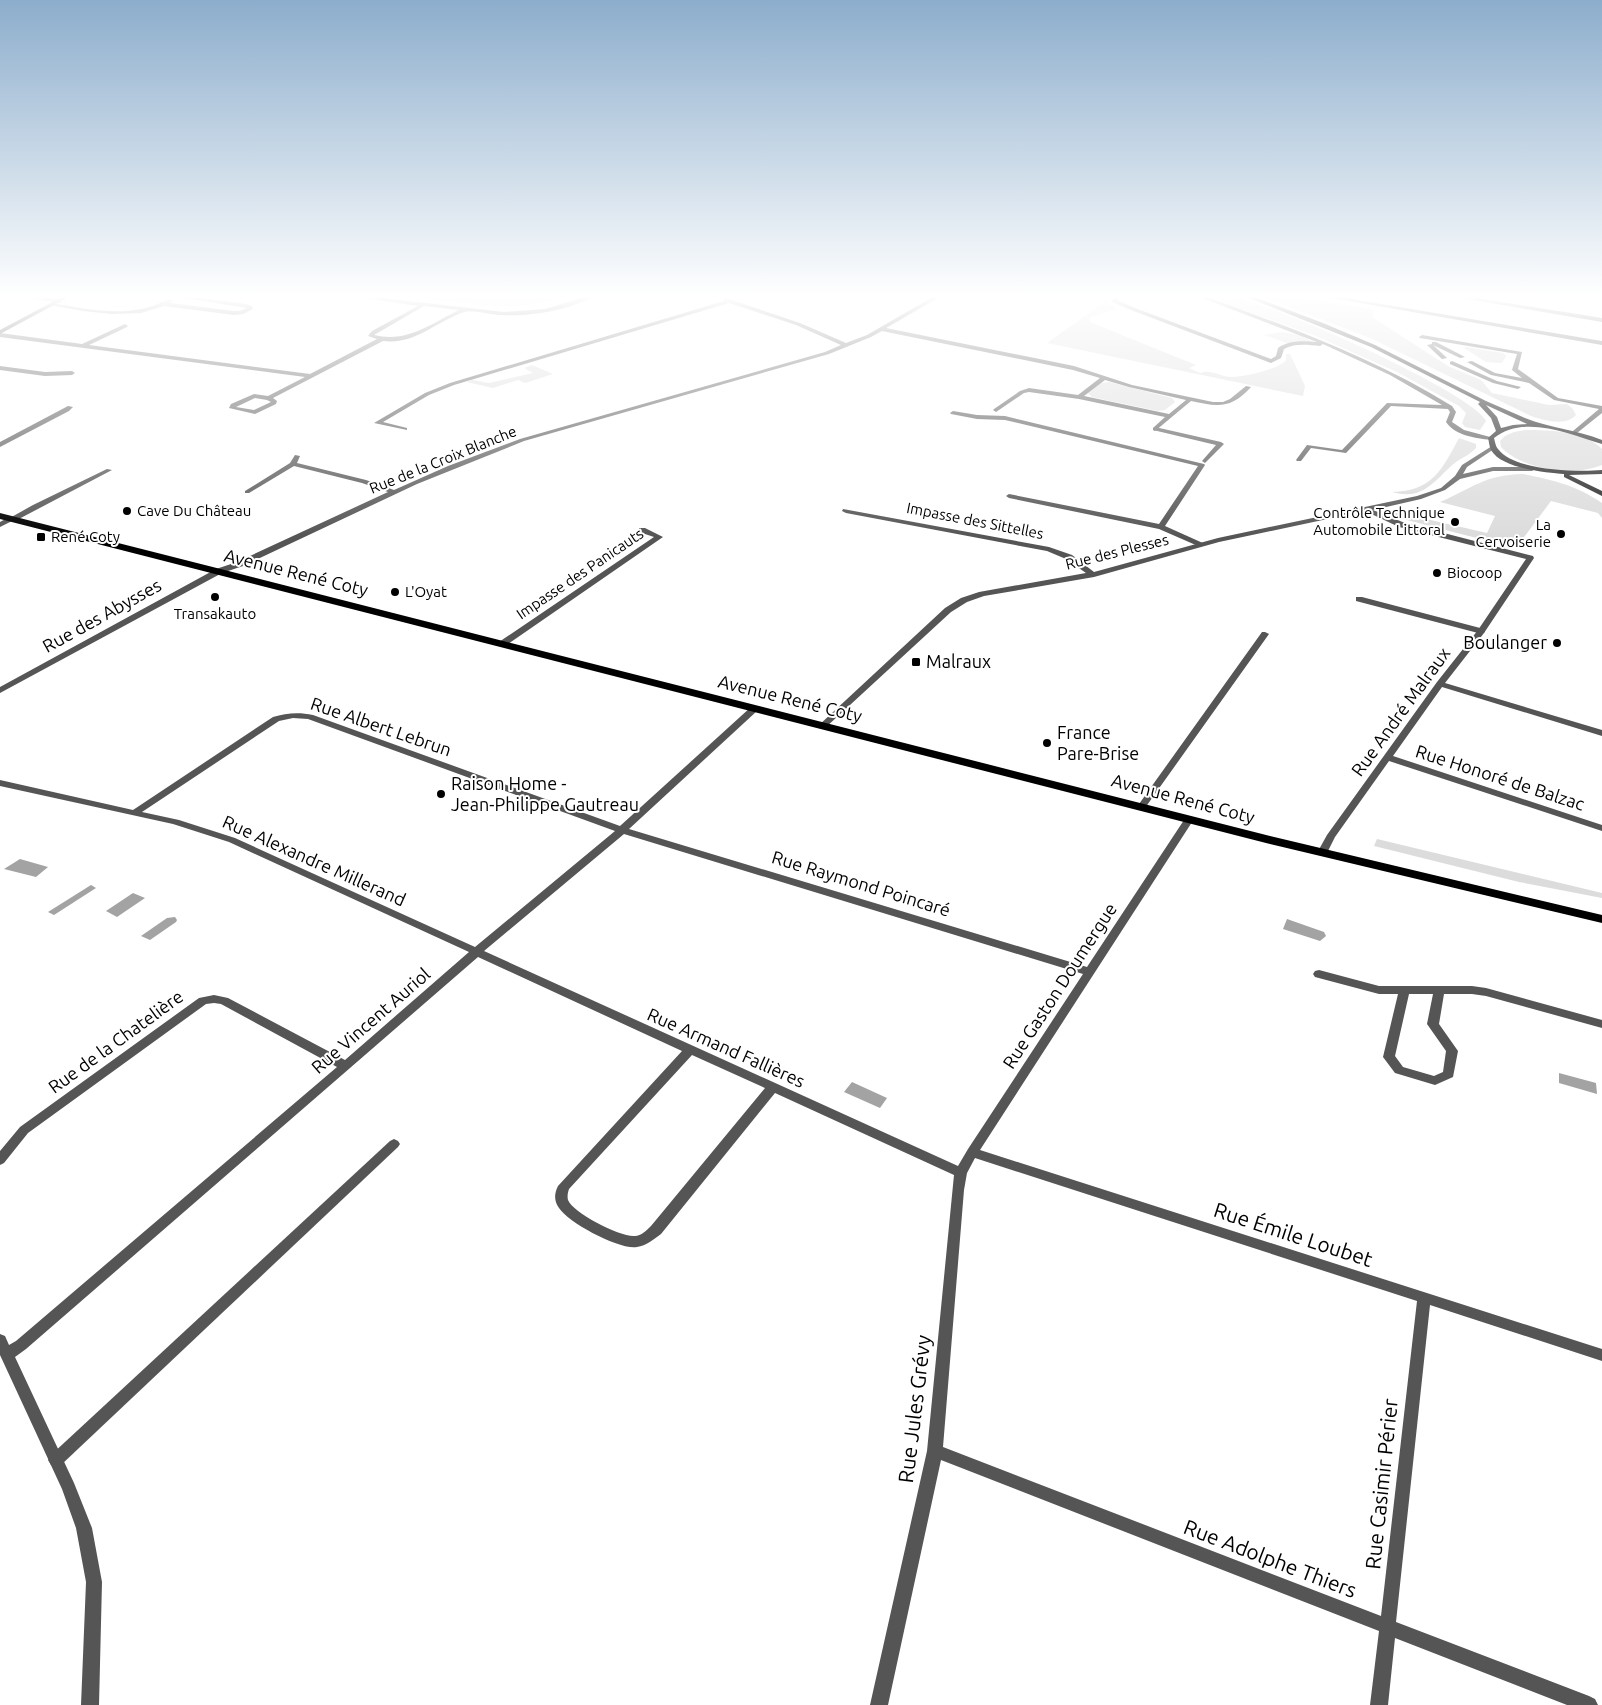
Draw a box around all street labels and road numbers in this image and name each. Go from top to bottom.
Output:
street label: Rue de la Croix Blanche [367,422,519,497]
street label: Impasse des Sittelles [905,499,1045,542]
street label: Impasse des Panicauts [513,525,646,622]
street label: Rue des Plesses [1064,530,1170,573]
street label: Avenue René Coty [222,544,371,600]
street label: Rue des Abysses [39,574,164,656]
street label: Rue André Malraux [1347,643,1454,780]
street label: Avenue René Coty [716,670,865,726]
street label: Rue Albert Lebrun [308,693,454,760]
street label: Rue Honoré de Balzac [1413,740,1587,814]
street label: Avenue René Coty [1109,769,1257,827]
street label: Rue Alexandre Millerand [220,811,409,910]
street label: Rue Raymond Poincaré [770,846,953,920]
street label: Rue Gaston Doumergue [998,899,1120,1072]
street label: Rue Vincent Auriol [307,963,434,1077]
street label: Rue de la Chatelière [44,986,187,1097]
street label: Rue Armand Fallières [645,1003,808,1091]
street label: Rue Émile Loubet [1211,1197,1376,1271]
street label: Rue Jules Grévy [893,1333,935,1484]
street label: Rue Casimir Périer [1360,1397,1402,1571]
street label: Rue Adolphe Thiers [1180,1514,1360,1602]

